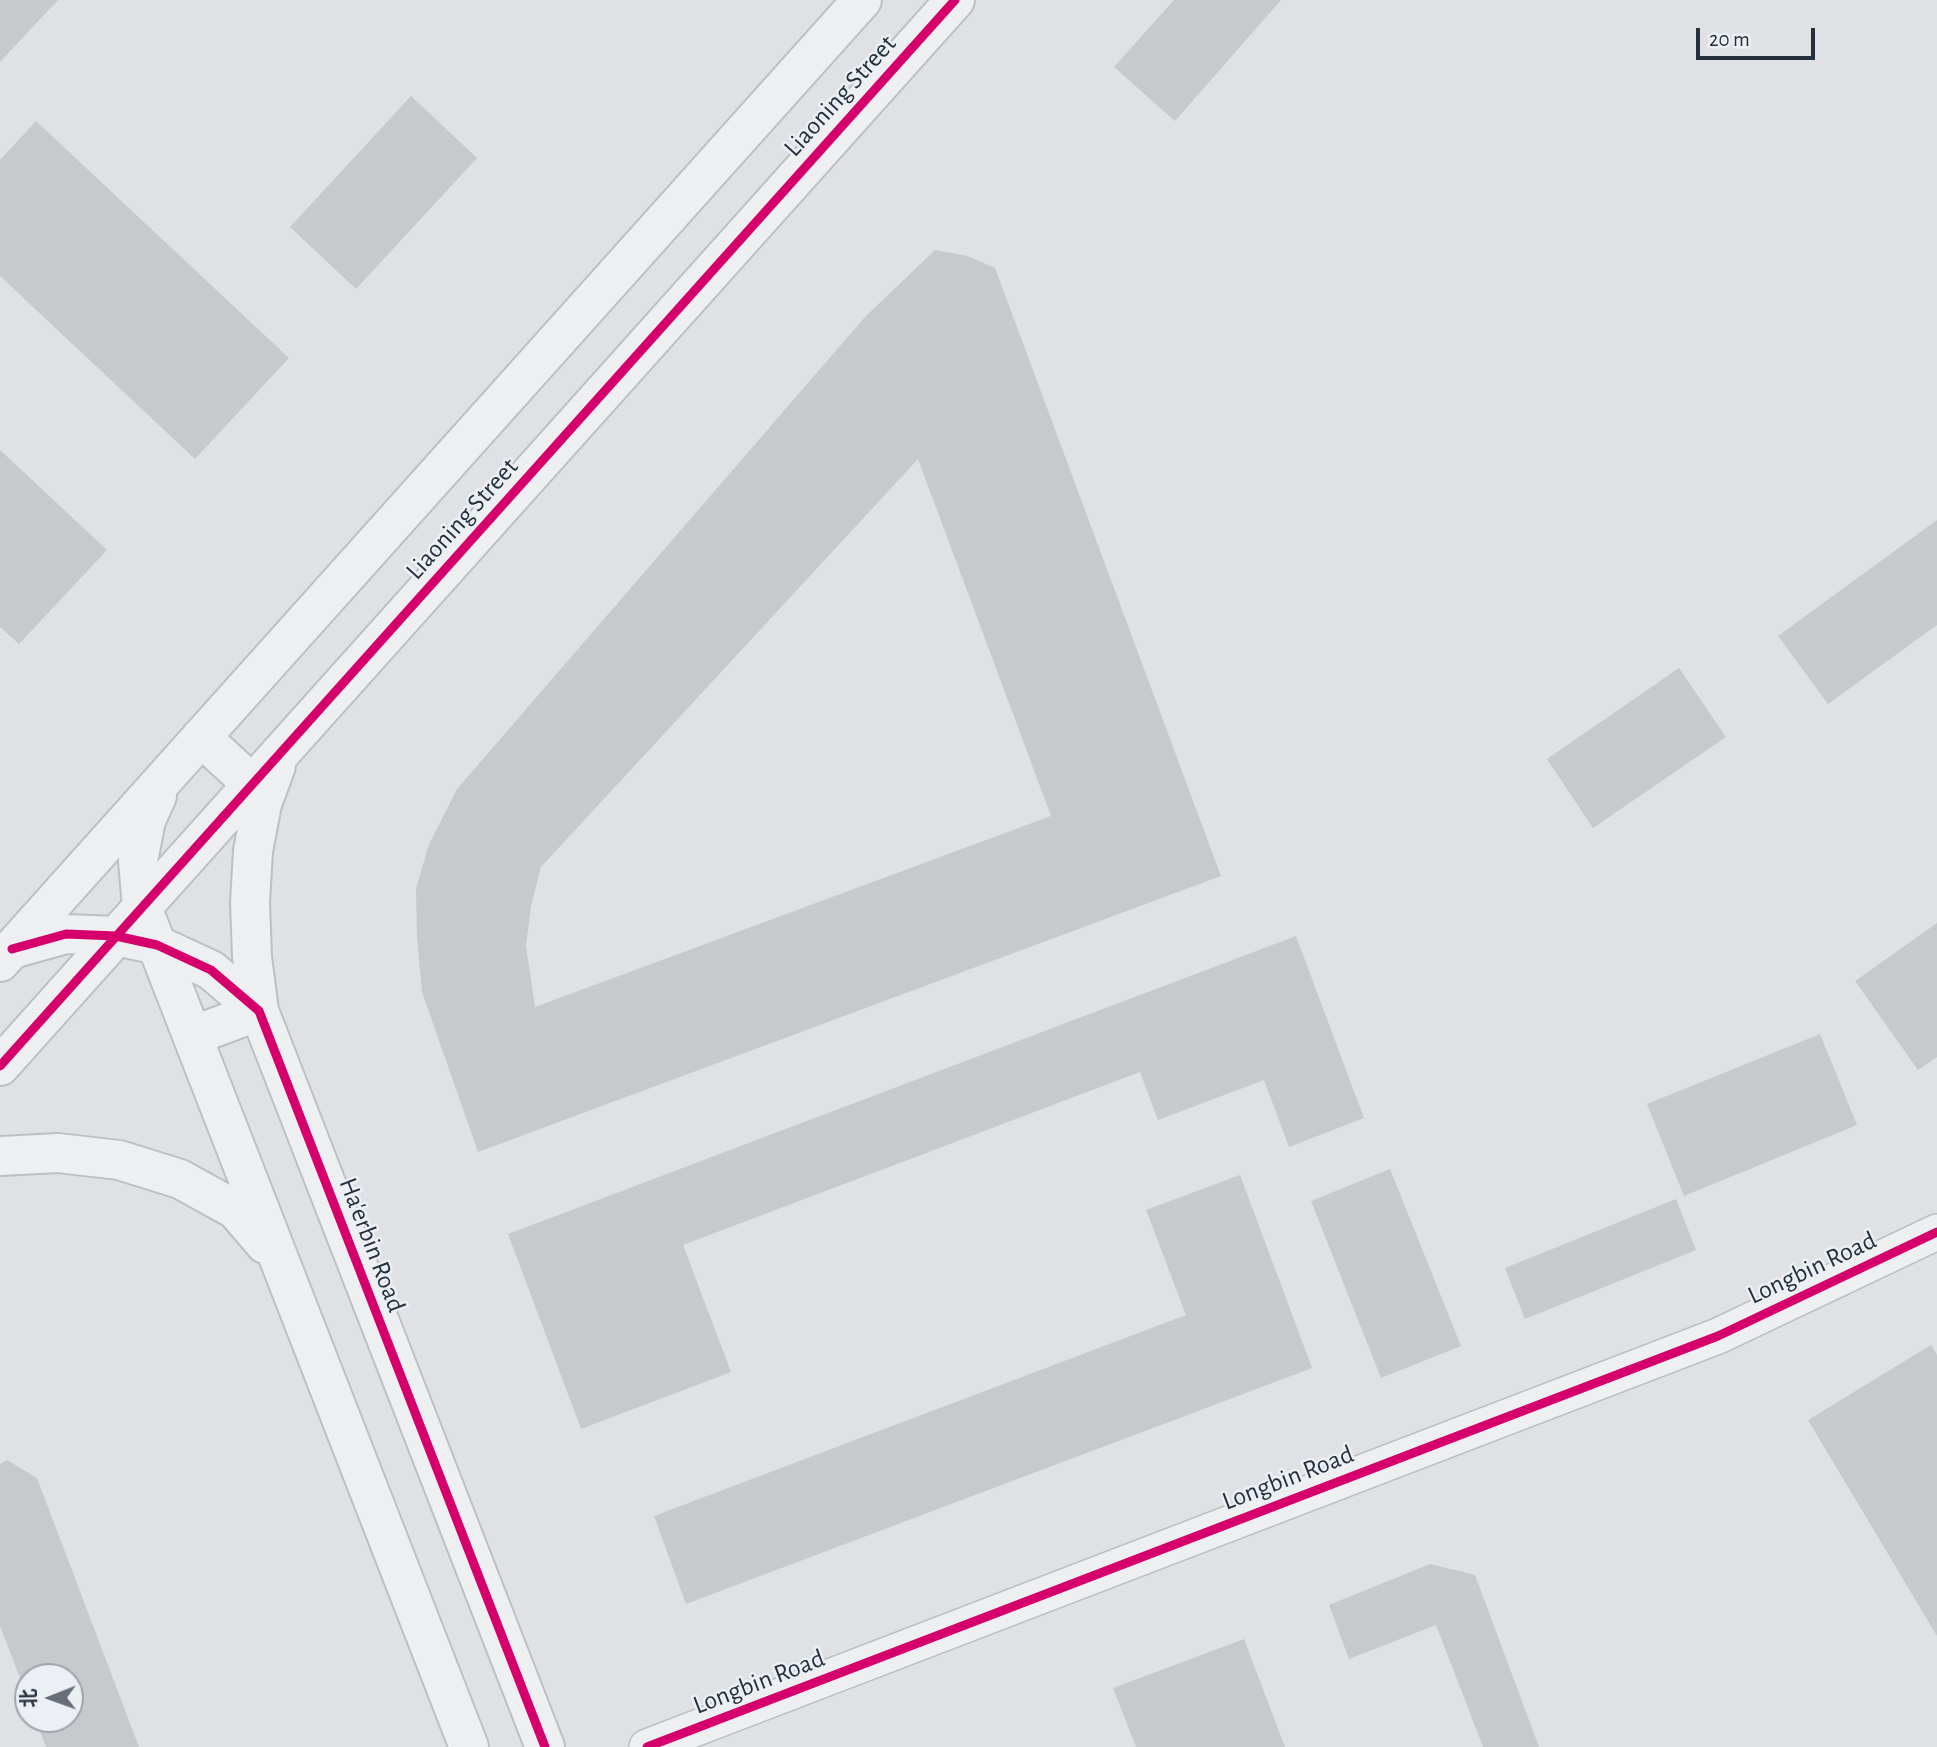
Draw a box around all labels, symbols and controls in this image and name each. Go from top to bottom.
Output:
scale bar [1699,14,1818,58]
street label: Liaoning Street [777,29,903,163]
text: 20 m [1709,29,1750,50]
street label: Liaoning Street [399,452,525,586]
street label: Ha'erbin Road [332,1173,412,1317]
street label: Longbin Road [1743,1225,1881,1311]
street label: Longbin Road [1218,1439,1358,1517]
street label: Longbin Road [689,1643,829,1721]
north arrow [14,1663,84,1733]
text: 北 [20,1689,39,1708]

